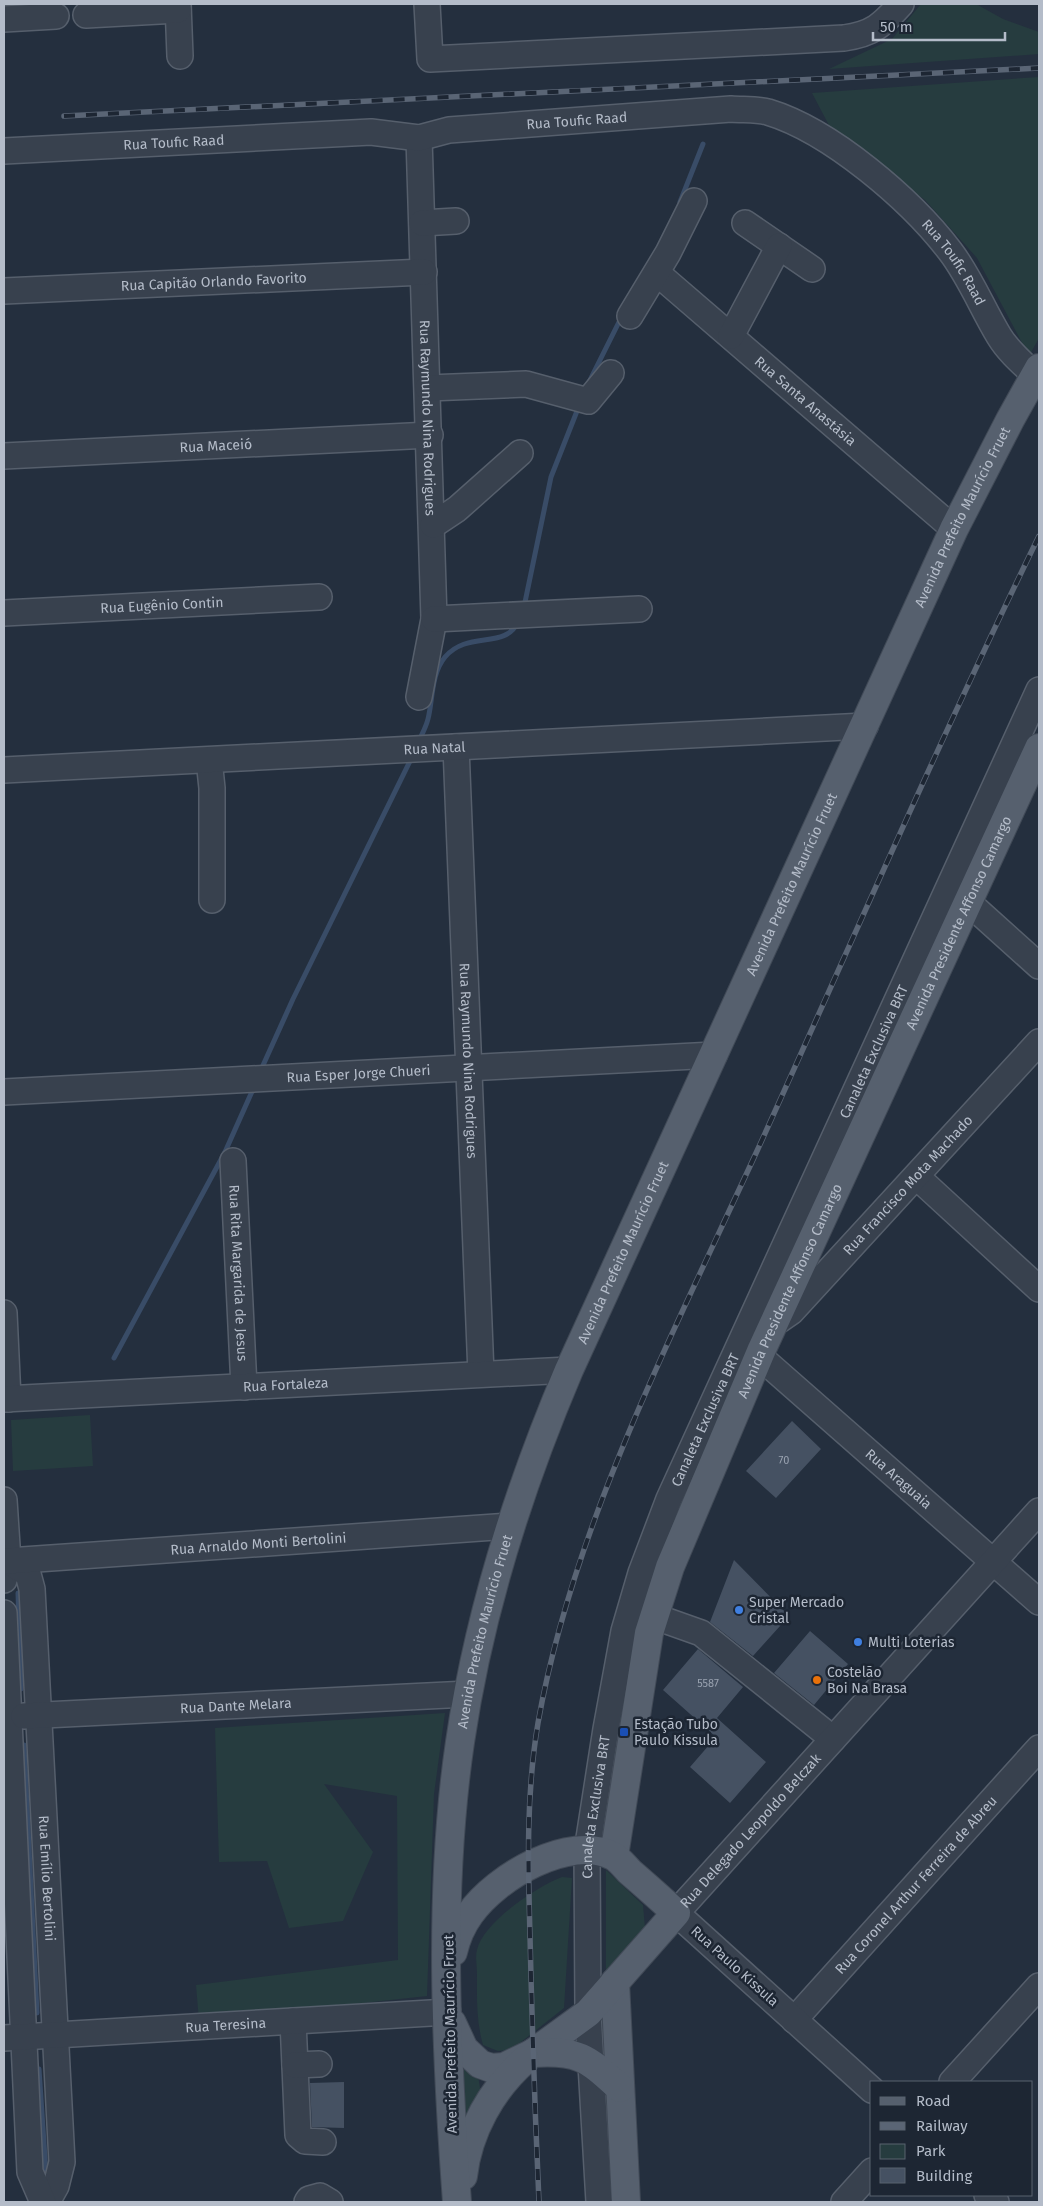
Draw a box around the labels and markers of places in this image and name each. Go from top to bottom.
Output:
place label: Super Mercado Cristal [749,1594,844,1627]
marker: Super Mercado Cristal [733,1604,745,1616]
place label: Multi Loterias [868,1634,955,1651]
marker: Multi Loterias [852,1636,864,1648]
place label: Costelão Boi Na Brasa [827,1664,907,1697]
marker: Costelão Boi Na Brasa [811,1674,823,1686]
place label: Estação Tubo Paulo Kissula [634,1716,718,1749]
marker: Estação Tubo Paulo Kissula [618,1726,630,1738]

